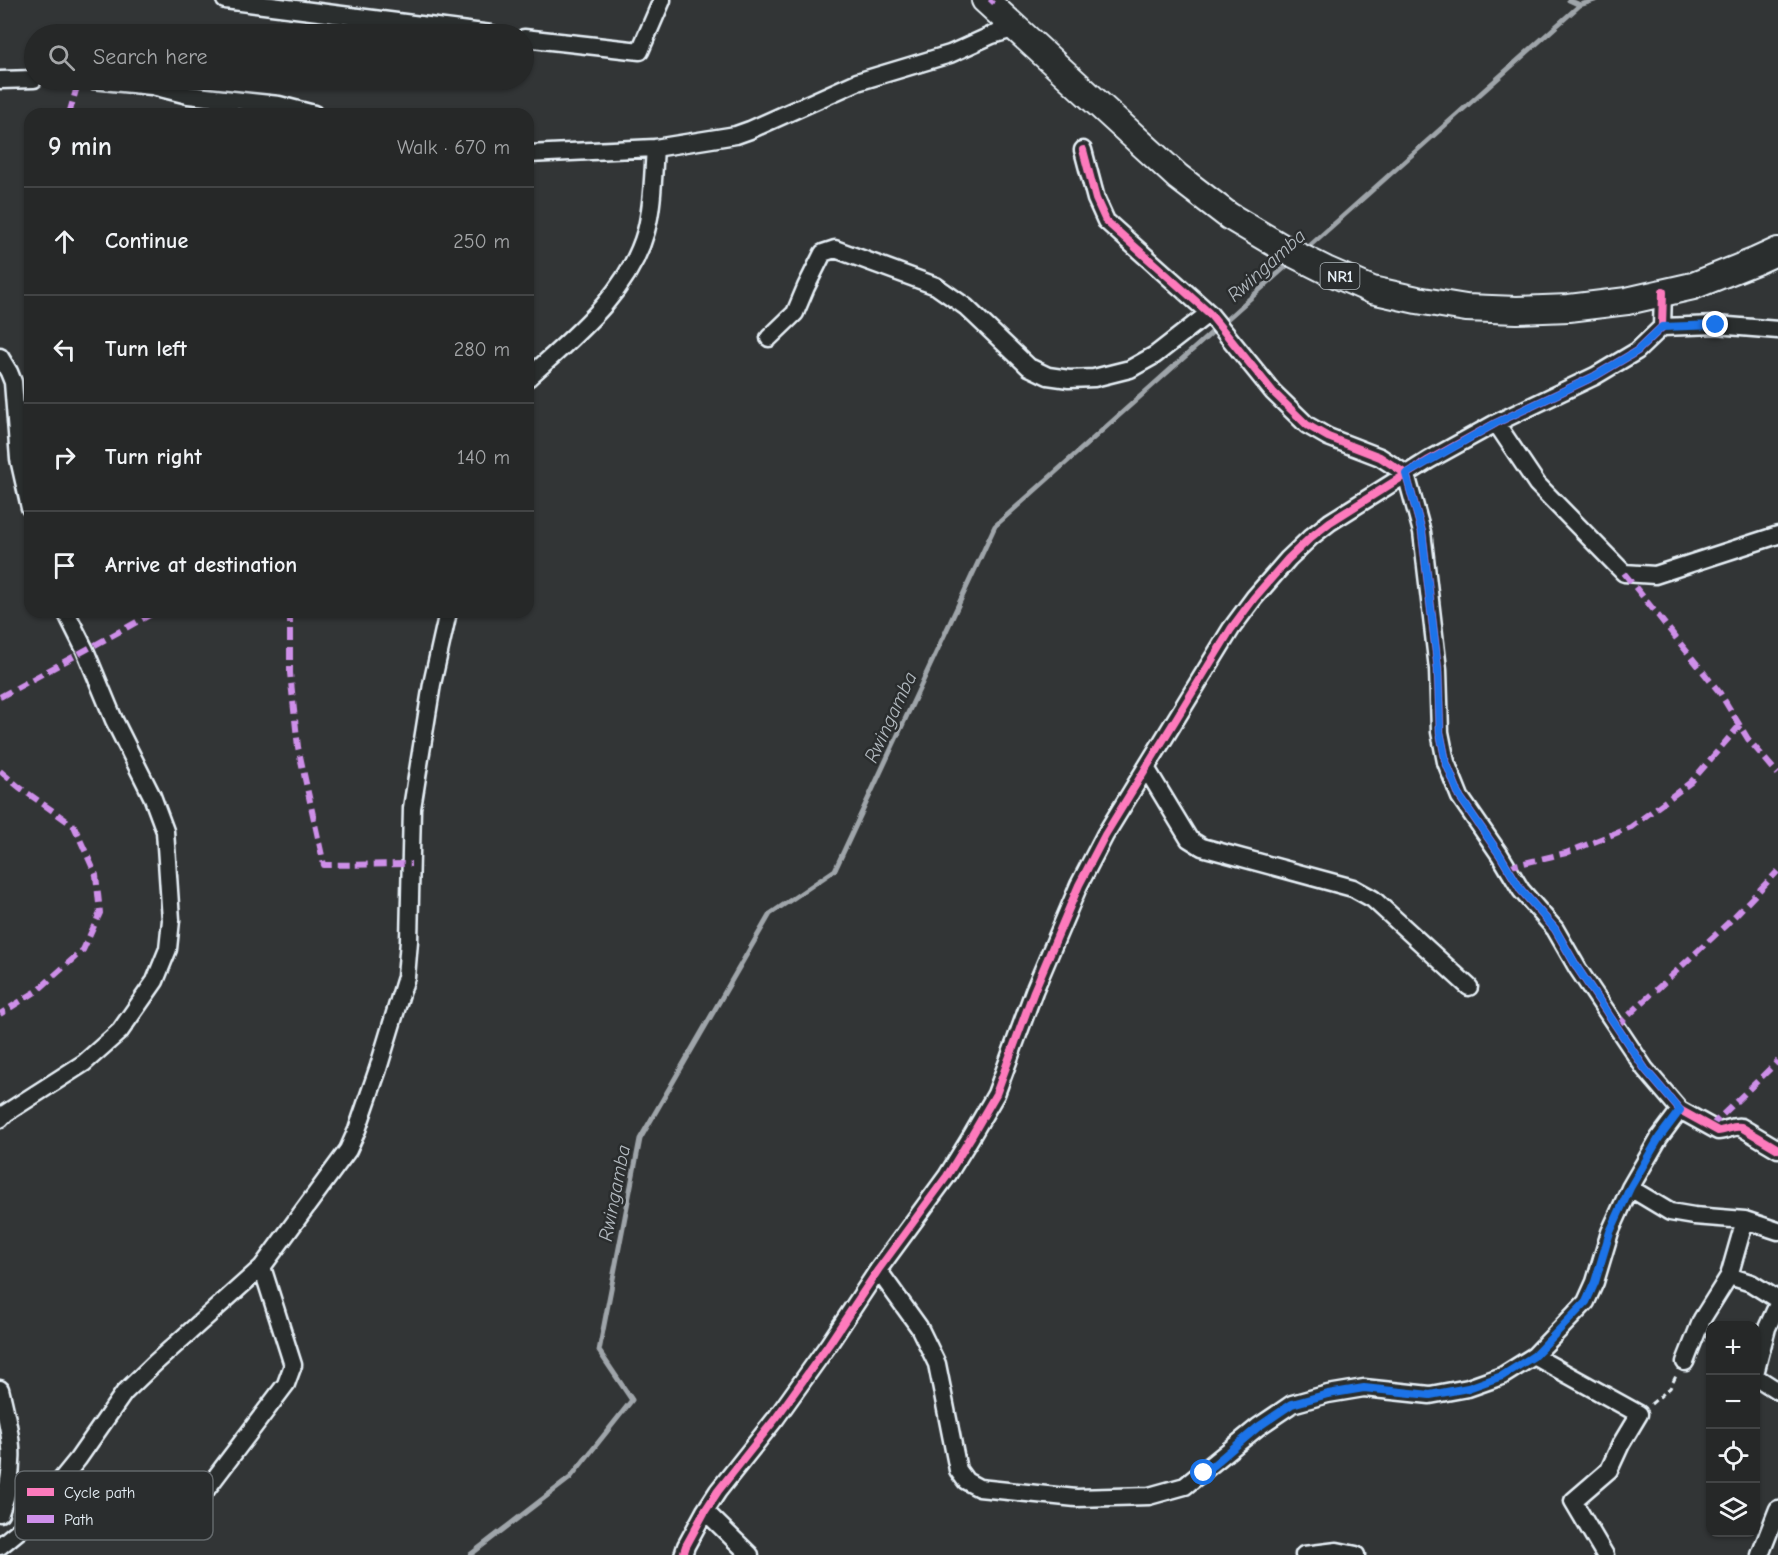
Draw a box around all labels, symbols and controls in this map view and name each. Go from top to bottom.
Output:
search box [24,24,534,90]
icon: search [45,41,78,74]
text: Search here [93,44,208,70]
text: 9 min [48,132,112,162]
text: Walk · 670 m [397,136,510,159]
water label: Rwingamba [1222,224,1310,307]
icon: ahead [48,225,81,258]
text: Continue [105,228,188,254]
text: 250 m [453,230,510,253]
road number: NR1 [1320,263,1360,289]
route end [1702,311,1728,337]
icon: left [48,333,81,366]
text: Turn left [105,336,187,362]
text: 280 m [454,338,510,361]
icon: right [48,441,81,474]
text: Turn right [105,444,202,470]
text: 140 m [457,446,510,469]
icon: arrive [48,549,81,582]
text: Arrive at destination [105,552,297,578]
water label: Rwingamba [859,668,922,766]
water label: Rwingamba [594,1143,635,1243]
map controls [1706,1321,1760,1537]
button: + [1706,1321,1760,1375]
button: − [1706,1375,1760,1429]
button: locate [1706,1429,1760,1483]
route start [1190,1459,1216,1485]
legend [15,1471,213,1540]
button: layers [1706,1483,1760,1537]
text: Cycle path [64,1484,135,1502]
text: Path [64,1511,94,1529]

